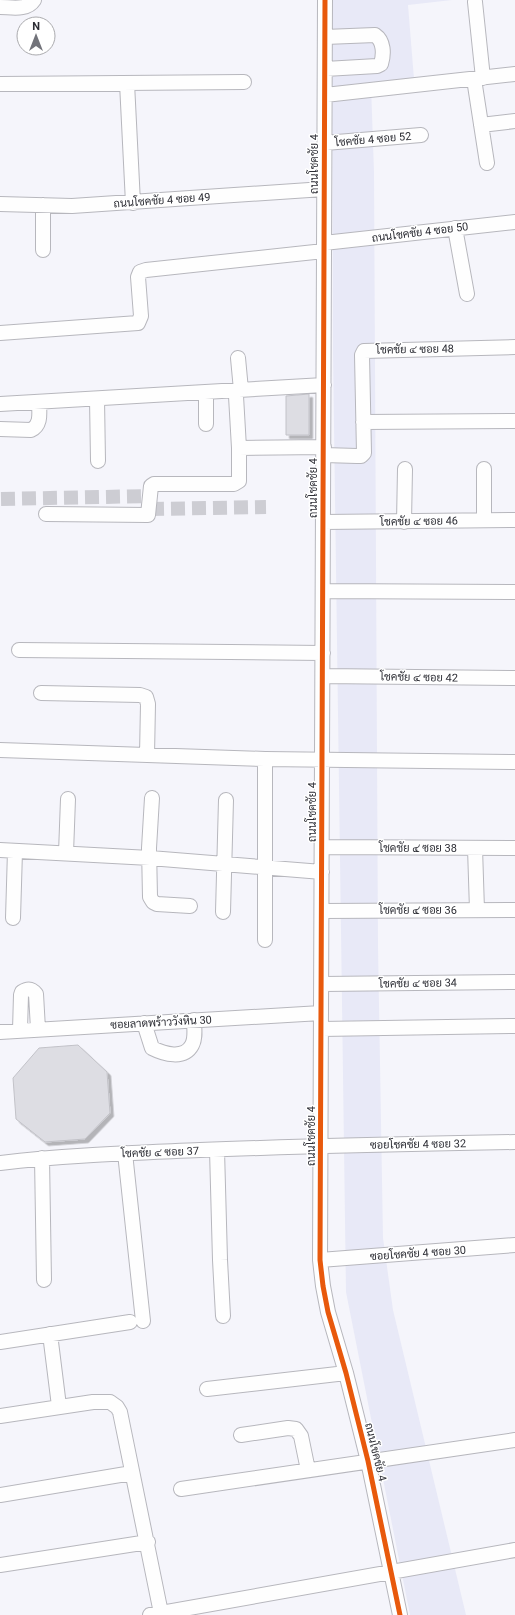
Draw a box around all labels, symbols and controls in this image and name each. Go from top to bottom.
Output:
north arrow [16,16,56,56]
text: N [32,20,40,33]
street label: โชคชัย 4 ซอย 52 [333,128,412,149]
street label: ถนนโชคชัย 4 [306,134,321,194]
street label: ถนนโชคชัย 4 ซอย 49 [113,189,211,210]
street label: ถนนโชคชัย 4 ซอย 50 [371,218,469,245]
street label: โชคชัย ๔ ซอย 48 [375,340,454,357]
street label: ถนนโชคชัย 4 [305,458,320,518]
street label: โชคชัย ๔ ซอย 46 [379,512,458,529]
street label: โชคชัย ๔ ซอย 42 [379,668,458,685]
street label: ถนนโชคชัย 4 [304,782,319,842]
street label: โชคชัย ๔ ซอย 38 [378,840,457,855]
street label: โชคชัย ๔ ซอย 36 [378,902,457,917]
street label: โชคชัย ๔ ซอย 34 [378,974,457,991]
street label: ซอยลาดพร้าววังหิน 30 [110,1012,212,1032]
street label: ถนนโชคชัย 4 [303,1106,318,1166]
street label: ซอยโชคชัย 4 ซอย 32 [370,1135,466,1152]
street label: โชคชัย ๔ ซอย 37 [120,1143,199,1160]
street label: ซอยโชคชัย 4 ซอย 30 [369,1242,466,1263]
street label: ถนนโชคชัย 4 [362,1421,391,1483]

